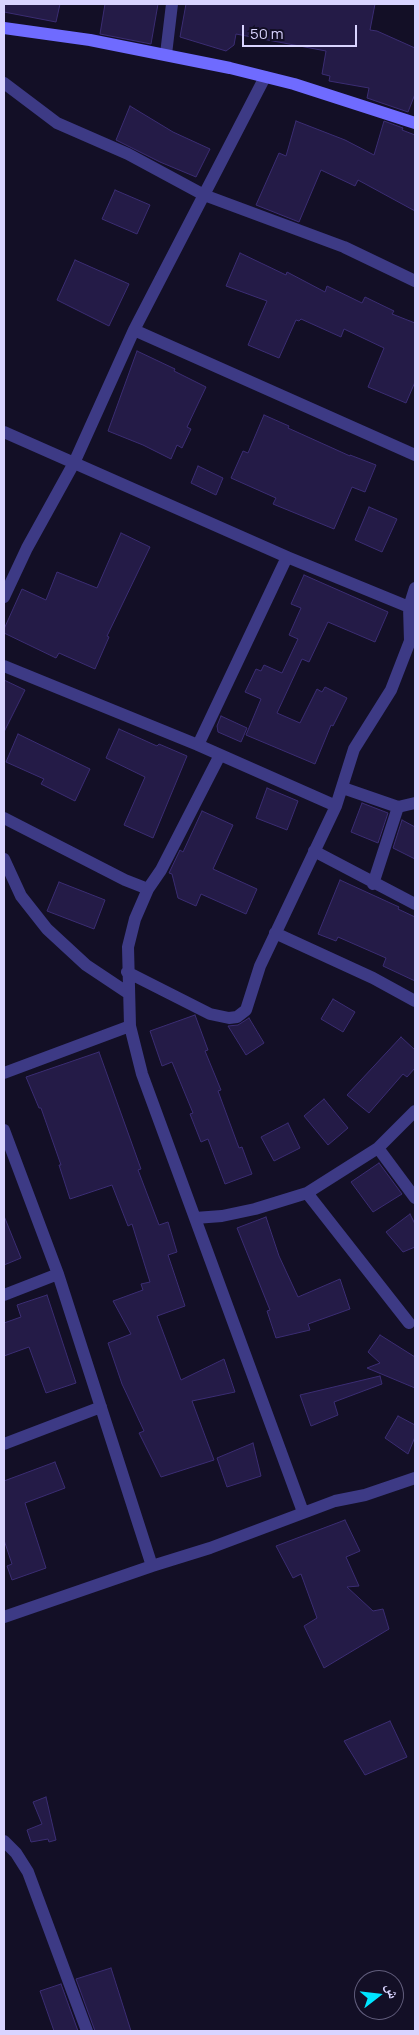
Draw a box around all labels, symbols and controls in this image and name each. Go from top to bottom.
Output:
scale bar [244,15,359,47]
text: 50 m [250,23,284,44]
north arrow [354,1970,404,2020]
text: ش [382,1981,404,2001]

